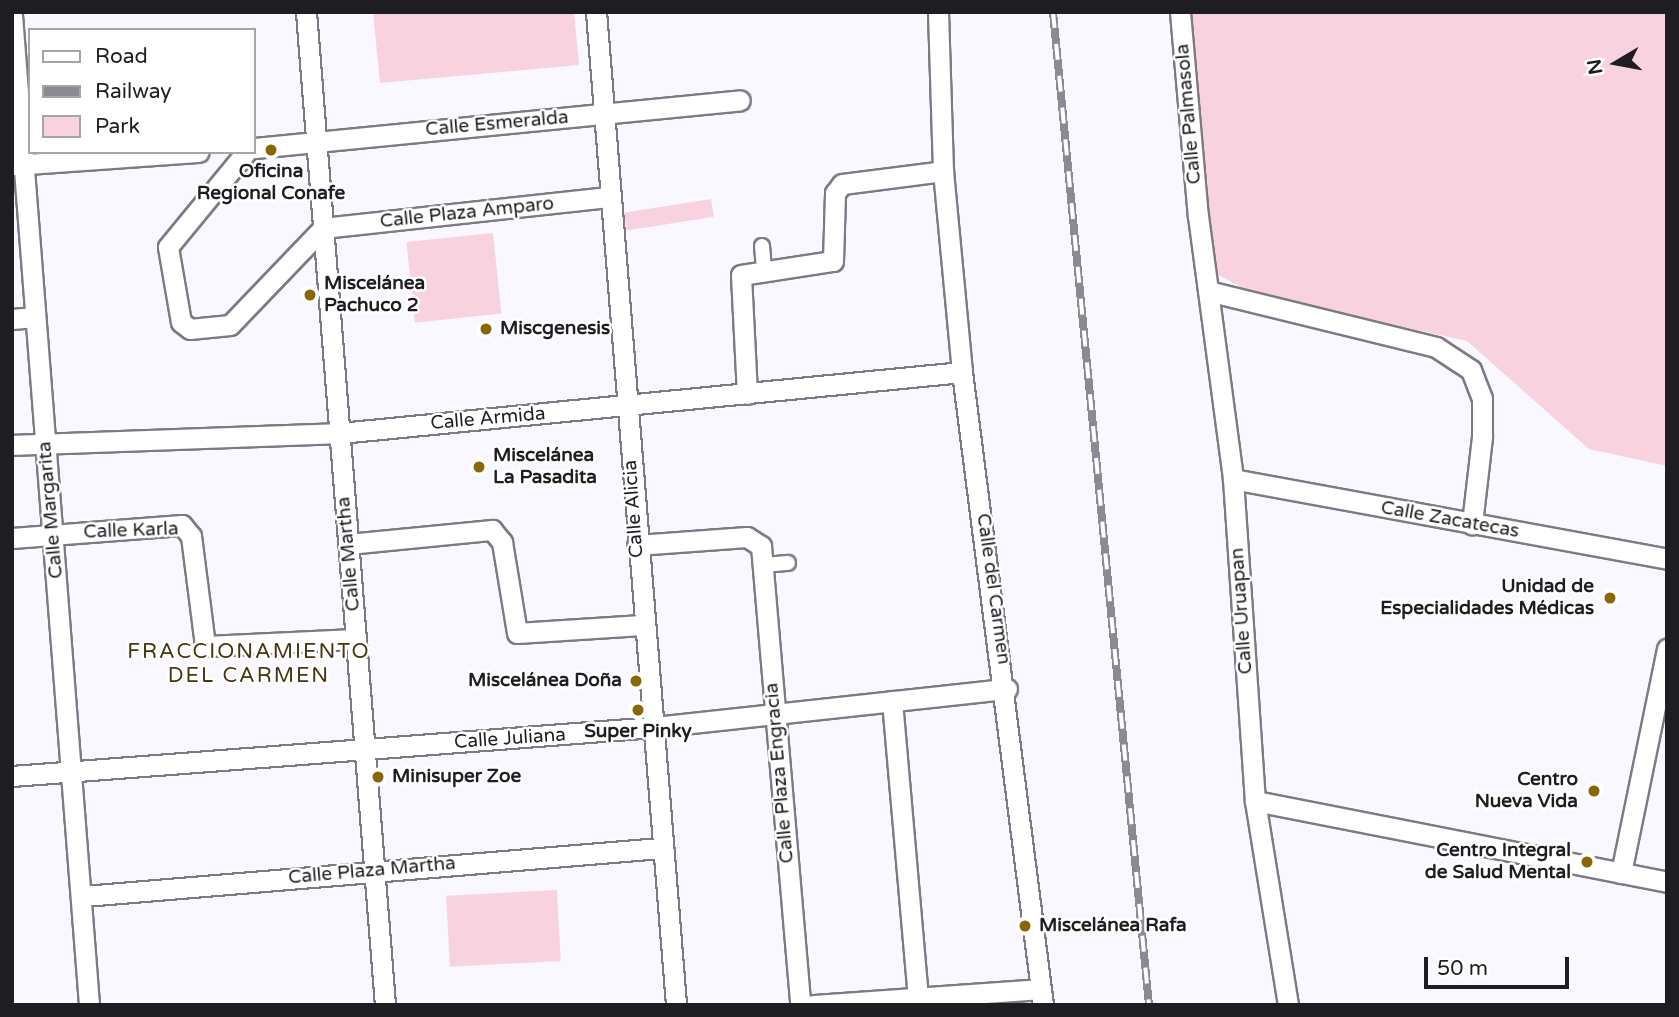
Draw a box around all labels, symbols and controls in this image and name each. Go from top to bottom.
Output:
legend [28,28,256,154]
north arrow [1581,28,1651,98]
street label: Calle Palmasola [1172,43,1206,185]
text: Road [95,44,148,69]
text: N [1583,57,1607,76]
text: Railway [95,79,172,104]
street label: Calle Esmeralda [424,106,570,142]
text: Park [95,114,140,139]
marker: Oficina Regional Conafe [263,142,279,158]
place label: Oficina Regional Conafe [197,161,345,205]
street label: Calle Plaza Amparo [379,193,555,233]
place label: Miscelánea Pachuco 2 [324,273,425,317]
marker: Miscelánea Pachuco 2 [302,287,318,303]
place label: Miscgenesis [500,318,610,340]
marker: Miscgenesis [478,321,494,337]
street label: Calle Armida [430,403,546,435]
street label: Calle Margarita [34,440,68,580]
place label: Miscelánea La Pasadita [493,445,597,489]
marker: Miscelánea La Pasadita [471,459,487,475]
street label: Calle Alicia [619,459,649,559]
street label: Calle Martha [333,496,365,612]
street label: Calle Zacatecas [1379,497,1521,543]
street label: Calle del Carmen [971,512,1015,666]
street label: Calle Karla [83,518,179,544]
street label: Calle Uruapan [1226,547,1258,675]
place label: Unidad de Especialidades Médicas [1380,576,1594,620]
marker: Unidad de Especialidades Médicas [1600,588,1620,608]
district label: FRACCIONAMIENTO DEL CARMEN [129,639,369,689]
place label: Miscelánea Doña [468,670,622,692]
marker: Miscelánea Doña [628,673,644,689]
street label: Calle Plaza Engracia [761,682,799,864]
marker: Super Pinky [630,702,646,718]
place label: Super Pinky [584,721,692,743]
street label: Calle Juliana [453,724,567,754]
place label: Minisuper Zoe [392,766,521,788]
marker: Minisuper Zoe [370,769,386,785]
place label: Centro Nueva Vida [1475,769,1578,813]
marker: Centro Nueva Vida [1584,781,1604,801]
place label: Centro Integral de Salud Mental [1425,840,1571,884]
street label: Calle Plaza Martha [287,852,457,890]
marker: Centro Integral de Salud Mental [1577,852,1597,872]
place label: Miscelánea Rafa [1039,915,1187,937]
marker: Miscelánea Rafa [1017,918,1033,934]
scale bar [1427,944,1572,988]
text: 50 m [1437,956,1488,981]

